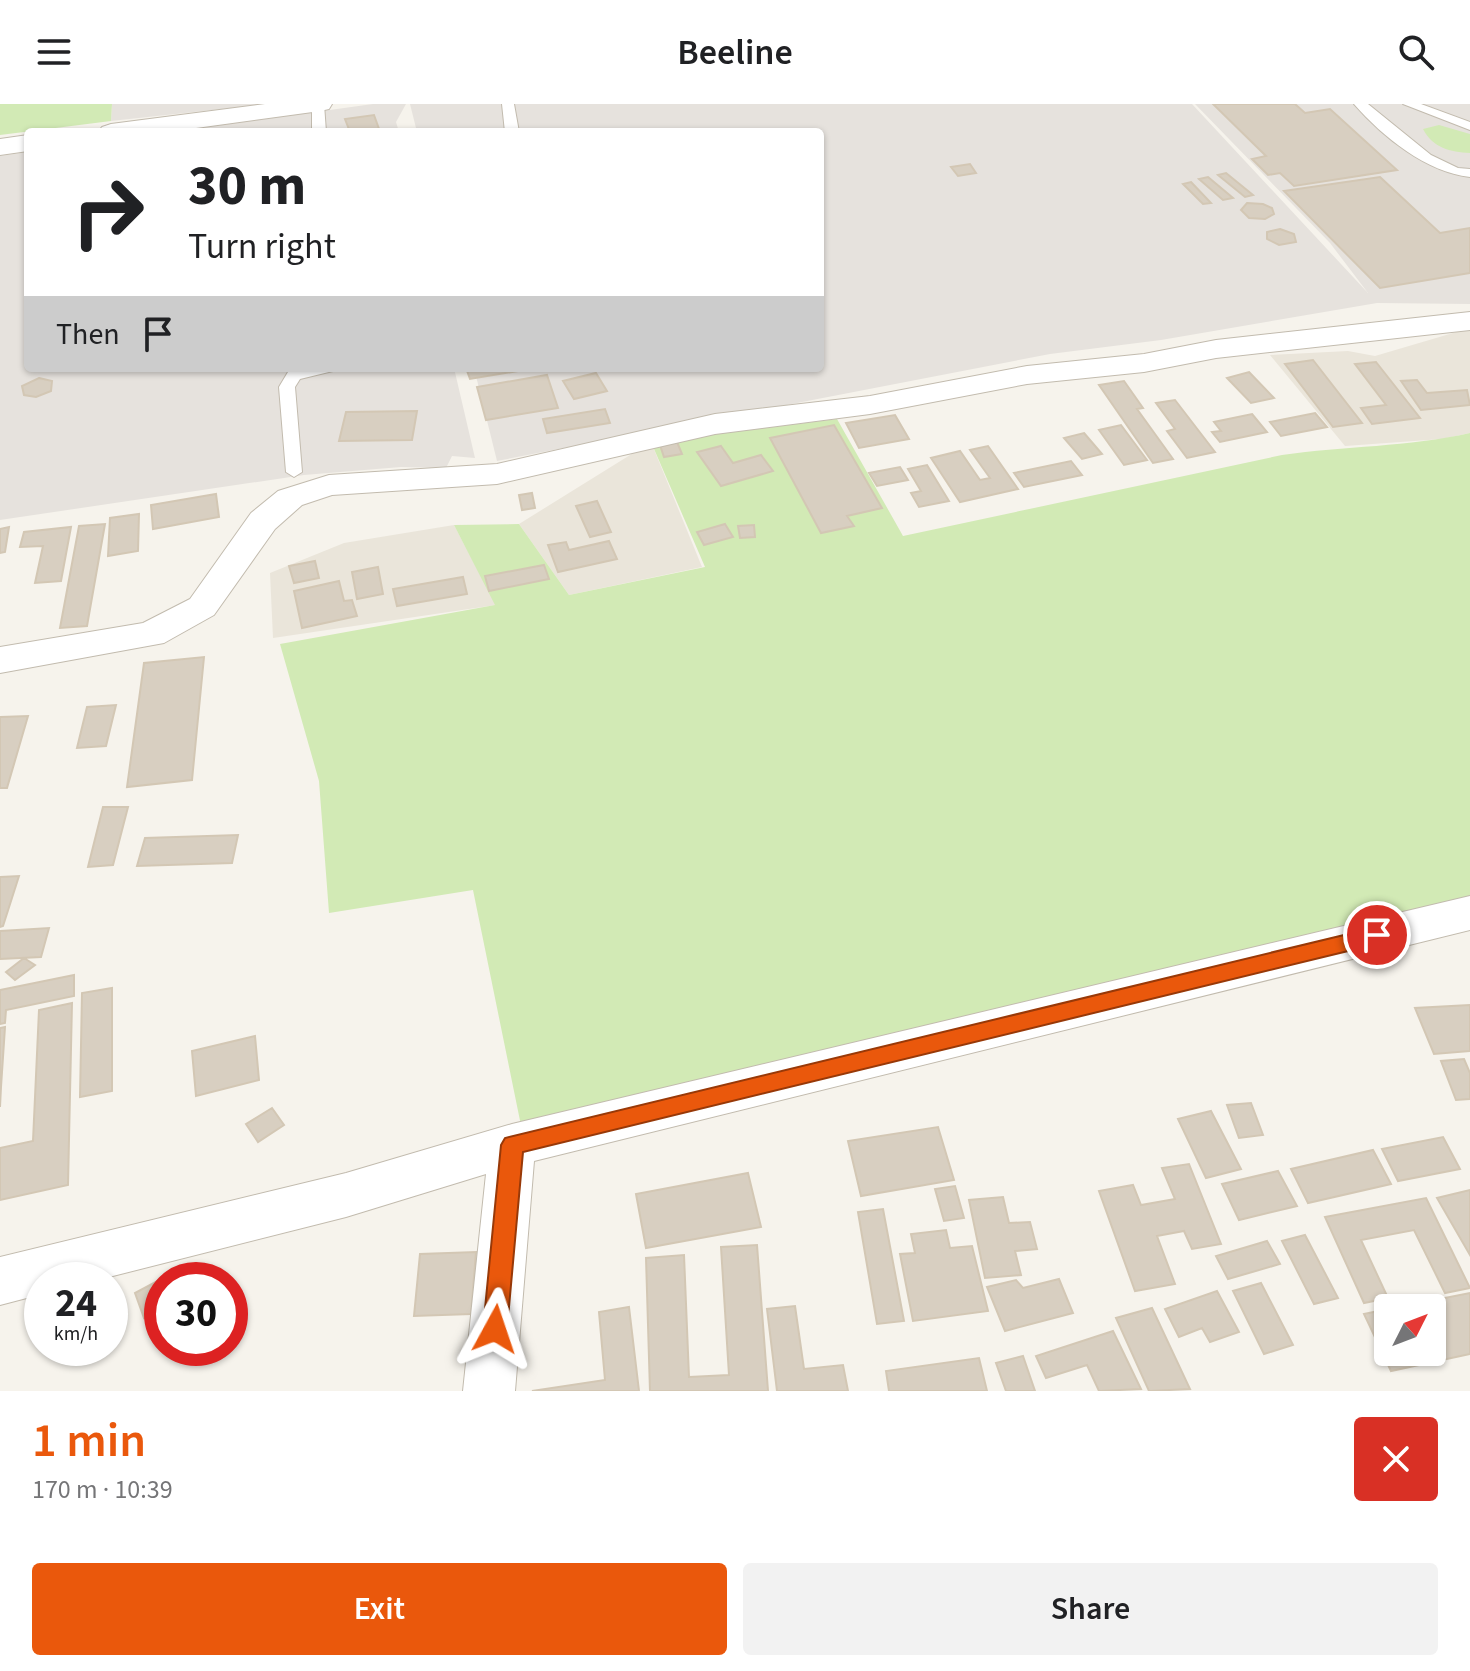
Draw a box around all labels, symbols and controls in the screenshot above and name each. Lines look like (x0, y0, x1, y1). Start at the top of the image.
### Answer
text: Beeline (677, 27, 793, 78)
icon: menu (32, 30, 76, 74)
icon: search (1394, 30, 1438, 74)
text: 30 m (188, 147, 306, 226)
icon: right (56, 160, 160, 264)
text: Turn right (188, 221, 336, 272)
icon: arrive (136, 312, 180, 356)
text: Then (56, 313, 120, 356)
pin (1343, 901, 1411, 969)
icon: arrive (1355, 913, 1399, 957)
speed limit sign: 30 (144, 1262, 248, 1366)
text: 24 (55, 1275, 97, 1332)
position arrow (453, 1287, 537, 1371)
north arrow (1374, 1294, 1446, 1366)
map controls (1374, 1294, 1446, 1366)
text: km/h (54, 1320, 98, 1348)
text: 1 min (32, 1407, 146, 1475)
button: close (1354, 1417, 1438, 1501)
text: 170 m · 10:39 (32, 1471, 173, 1508)
button: Exit (32, 1563, 727, 1655)
button: Share (743, 1563, 1438, 1655)

